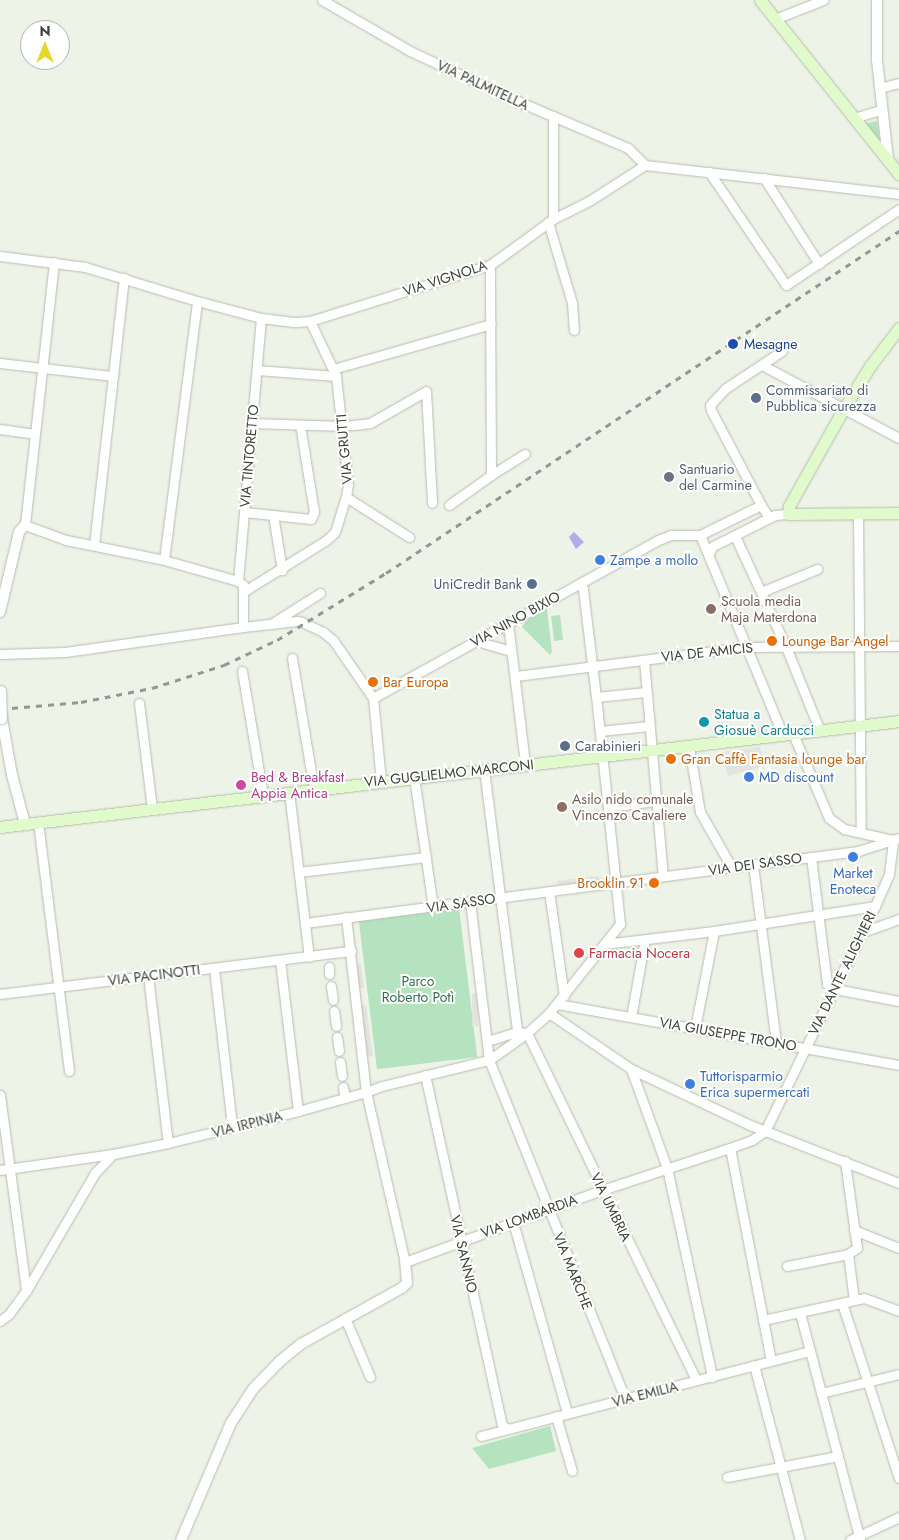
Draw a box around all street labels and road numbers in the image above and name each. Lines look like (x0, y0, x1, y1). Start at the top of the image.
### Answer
street label: VIA PALMITELLA (434, 56, 532, 114)
street label: VIA VIGNOLA (401, 256, 489, 300)
street label: VIA TINTORETTO (236, 404, 262, 508)
street label: VIA GRUTTI (333, 413, 355, 485)
street label: VIA NINO BIXIO (467, 587, 563, 651)
street label: VIA DE AMICIS (660, 639, 754, 665)
street label: VIA GUGLIELMO MARCONI (363, 756, 535, 790)
street label: VIA DEI SASSO (707, 849, 803, 879)
street label: VIA SASSO (425, 890, 497, 916)
street label: VIA DANTE ALIGHIERI (805, 908, 879, 1038)
street label: VIA PACINOTTI (107, 961, 201, 989)
street label: VIA GIUSEPPE TRONO (658, 1014, 798, 1054)
street label: VIA IRPINIA (210, 1107, 284, 1141)
street label: VIA UMBRIA (587, 1170, 635, 1244)
street label: VIA LOMBARDIA (479, 1191, 579, 1241)
street label: VIA SANNIO (447, 1214, 481, 1294)
street label: VIA MARCHE (550, 1230, 596, 1312)
street label: VIA EMILIA (610, 1378, 680, 1410)

